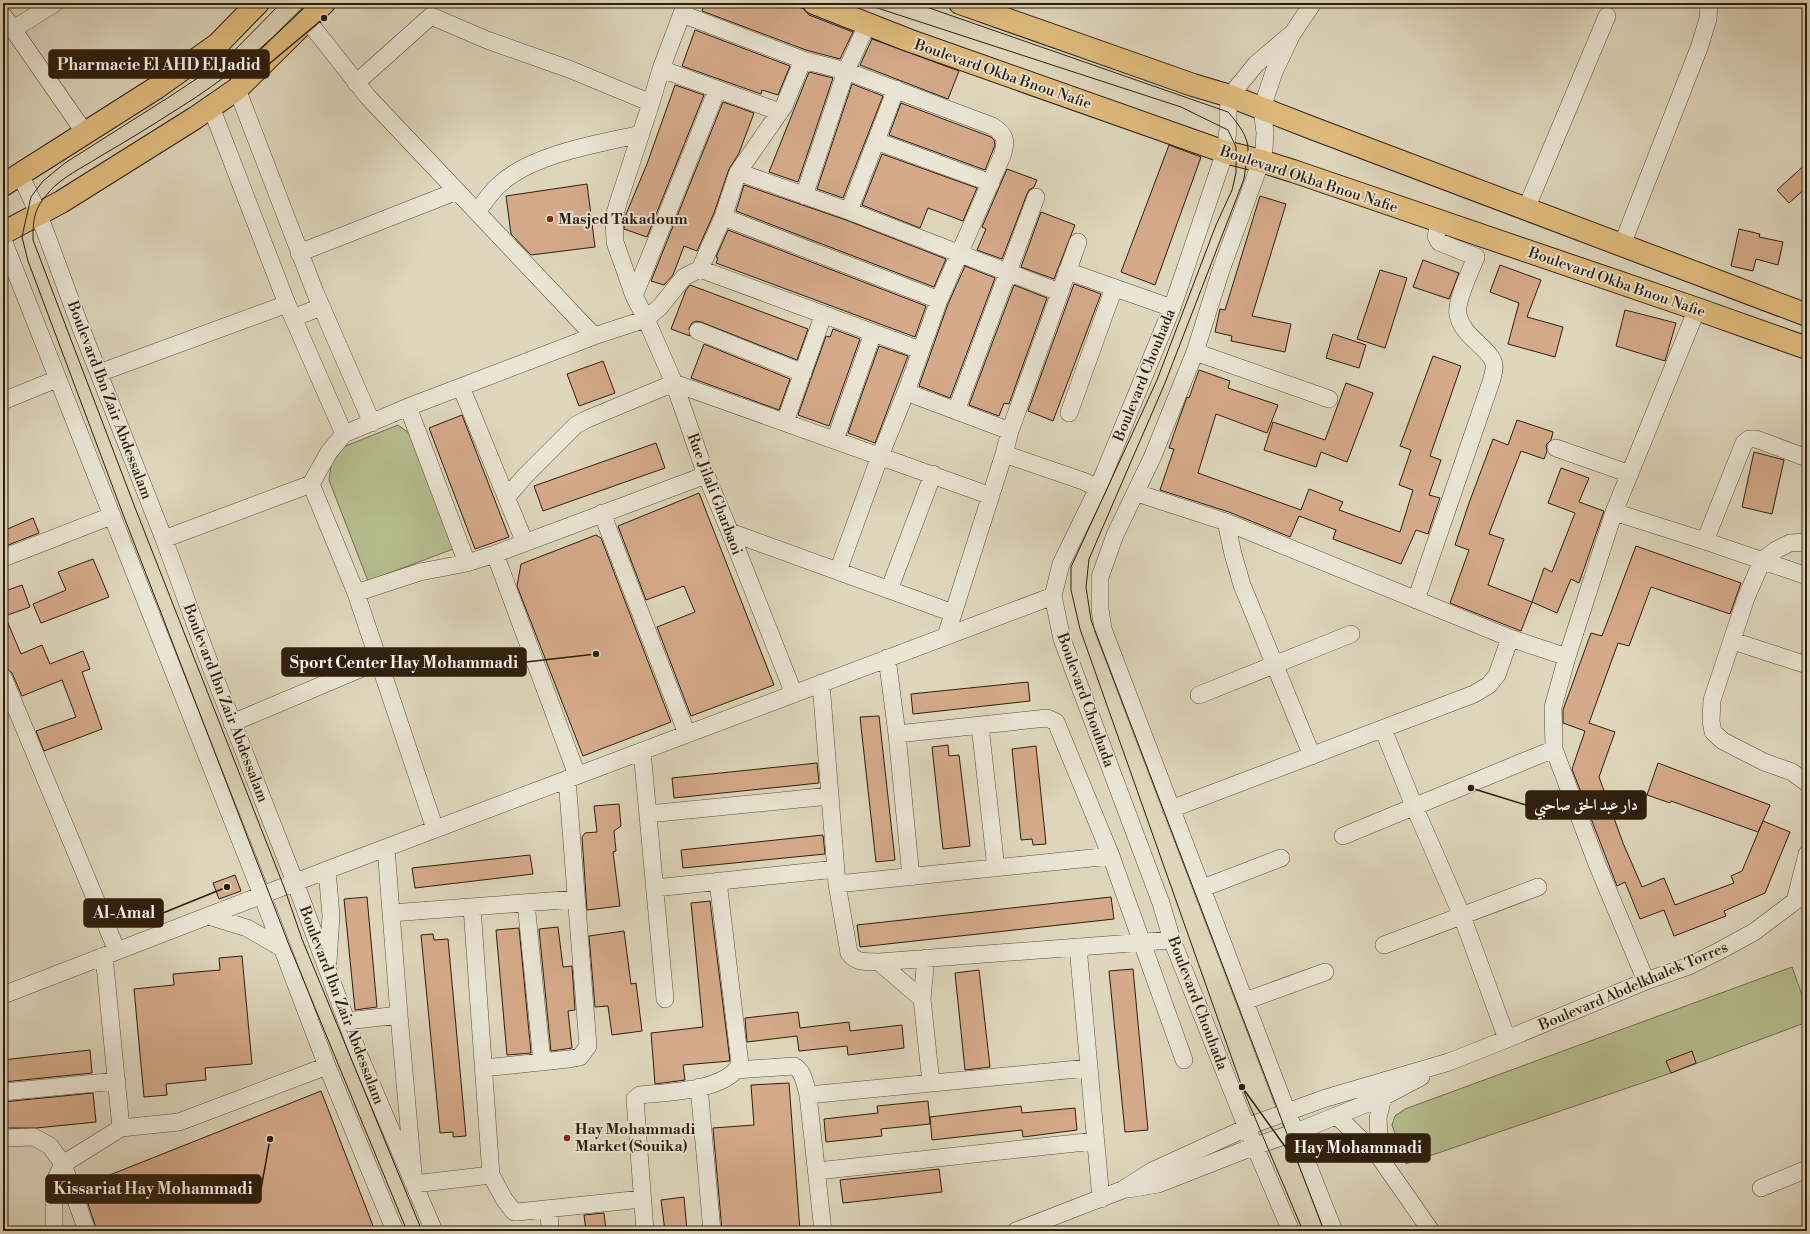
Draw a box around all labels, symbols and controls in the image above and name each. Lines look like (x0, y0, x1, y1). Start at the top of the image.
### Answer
street label: Boulevard Okba Bnou Nafie (911, 35, 1094, 114)
callout: Pharmacie El AHD El Jadid (49, 50, 269, 78)
text: Pharmacie El AHD El Jadid (57, 55, 261, 75)
street label: Boulevard Okba Bnou Nafie (1216, 141, 1400, 217)
place label: Masjed Takadoum (558, 210, 688, 229)
marker: Masjed Takadoum (545, 214, 555, 224)
street label: Boulevard Okba Bnou Nafie (1525, 243, 1708, 322)
street label: Boulevard Ibn Zair Abdessalam (62, 297, 156, 502)
street label: Boulevard Chouhada (1109, 306, 1180, 445)
street label: Rue Jilali Gharbaoi (682, 430, 747, 558)
street label: Boulevard Ibn Zair Abdessalam (178, 600, 272, 805)
street label: Boulevard Chouhada (1052, 630, 1119, 770)
callout: Sport Center Hay Mohammadi (282, 648, 526, 676)
text: Sport Center Hay Mohammadi (290, 653, 518, 673)
callout: دار عبد الحق صاحبي (1526, 791, 1646, 819)
text: دار عبد الحق صاحبي (1534, 795, 1638, 820)
callout: Al-Amal (84, 899, 163, 927)
street label: Boulevard Ibn Zair Abdessalam (294, 902, 388, 1107)
text: Al-Amal (92, 903, 156, 923)
street label: Boulevard Chouhada (1163, 933, 1232, 1073)
street label: Boulevard Abdelkhalek Torres (1535, 938, 1731, 1035)
place label: Hay Mohammadi Market (Souika) (575, 1120, 695, 1156)
marker: Hay Mohammadi Market (Souika) (562, 1133, 572, 1143)
callout: Hay Mohammadi (1286, 1134, 1430, 1162)
text: Hay Mohammadi (1294, 1138, 1422, 1158)
callout: Kissariat Hay Mohammadi (46, 1175, 261, 1203)
text: Kissariat Hay Mohammadi (53, 1179, 253, 1199)

